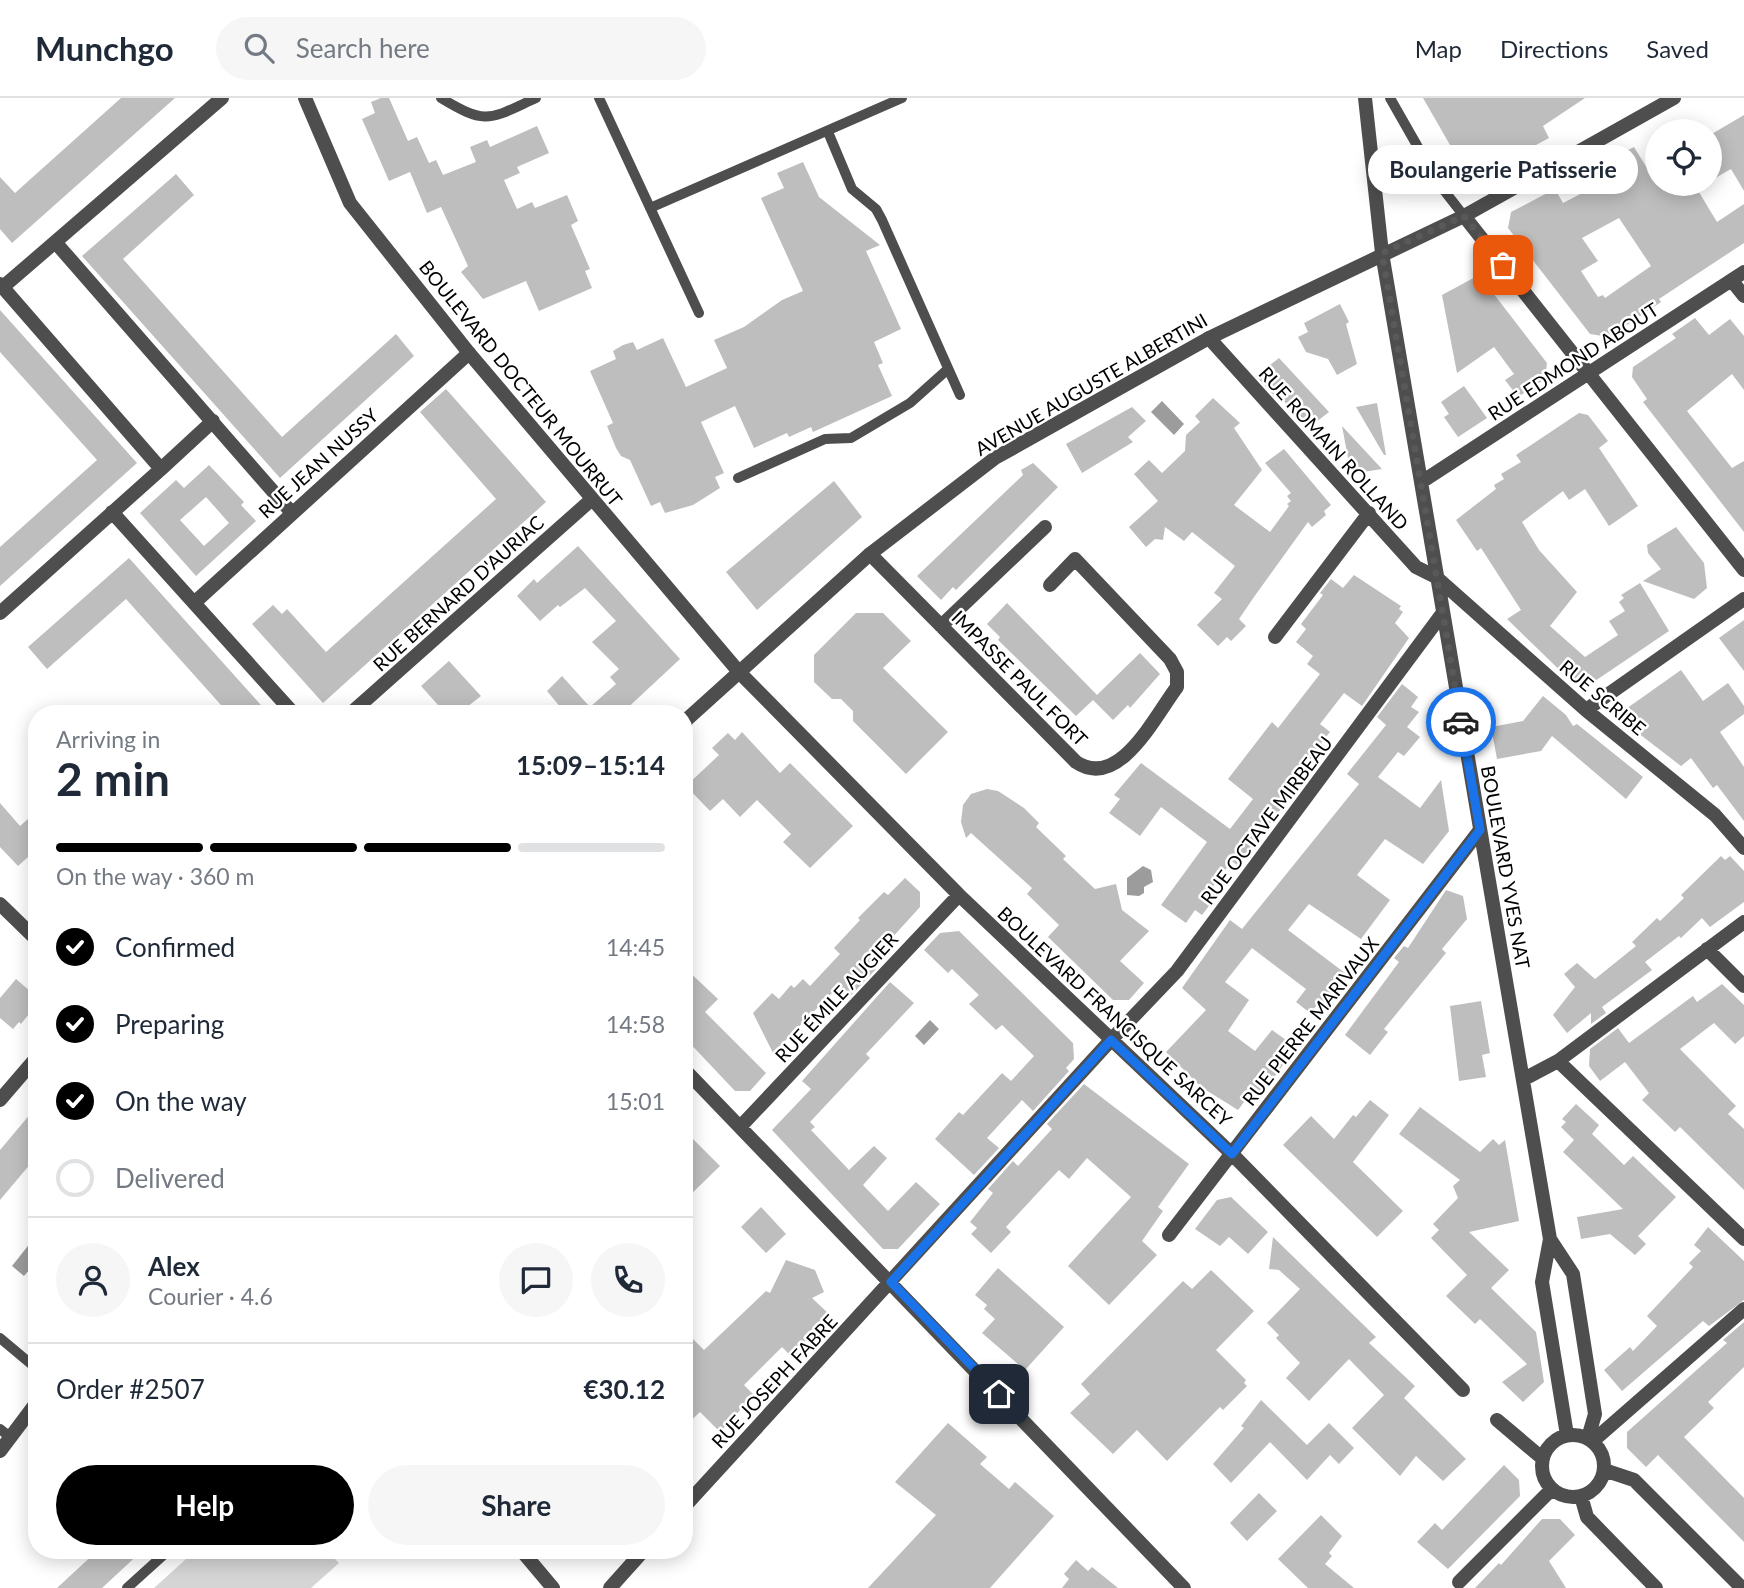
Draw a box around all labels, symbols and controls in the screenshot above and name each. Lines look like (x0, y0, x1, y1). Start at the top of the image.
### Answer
search box (216, 17, 706, 80)
text: Munchgo (35, 28, 174, 68)
icon: search (240, 29, 278, 67)
text: Search here (296, 32, 430, 64)
text: Map (1415, 34, 1462, 63)
text: Directions (1500, 34, 1608, 63)
text: Saved (1646, 34, 1709, 63)
map controls (1645, 119, 1722, 196)
button: locate (1645, 119, 1722, 196)
callout: Boulangerie Patisserie (1368, 146, 1638, 195)
text: Boulangerie Patisserie (1389, 155, 1617, 183)
pin (1473, 235, 1533, 295)
icon: bag (1484, 246, 1522, 284)
street label: BOULEVARD DOCTEUR MOURRUT (415, 256, 627, 510)
street label: RUE EDMOND ABOUT (1483, 297, 1663, 425)
street label: AVENUE AUGUSTE ALBERTINI (971, 308, 1211, 460)
street label: RUE ROMAIN ROLLAND (1254, 361, 1414, 535)
street label: RUE JEAN NUSSY (253, 403, 383, 523)
street label: RUE BERNARD D'AURIAC (368, 510, 548, 676)
street label: IMPASSE PAUL FORT (947, 605, 1093, 751)
street label: RUE SCRIBE (1555, 654, 1651, 740)
courier (1426, 687, 1496, 757)
icon: car (1442, 703, 1480, 741)
text: Arriving in (56, 725, 160, 753)
street label: RUE OCTAVE MIRBEAU (1195, 731, 1337, 909)
text: 15:09–15:14 (516, 749, 665, 781)
text: 2 min (56, 751, 170, 806)
street label: BOULEVARD YVES NAT (1477, 764, 1535, 970)
text: On the way · 360 m (56, 862, 255, 890)
street label: BOULEVARD FRANCISQUE SARCEY (993, 901, 1237, 1131)
street label: RUE ÉMILE AUGIER (770, 927, 902, 1067)
icon: check (56, 928, 94, 966)
text: Confirmed (115, 931, 235, 963)
street label: RUE PIERRE MARIVAUX (1237, 932, 1383, 1110)
text: 14:45 (606, 933, 665, 961)
icon: check (56, 1005, 94, 1043)
text: Preparing (115, 1008, 224, 1040)
text: 14:58 (606, 1010, 665, 1038)
icon: check (56, 1082, 94, 1120)
text: On the way (115, 1085, 247, 1117)
text: 15:01 (606, 1087, 665, 1115)
text: Delivered (115, 1162, 225, 1194)
button: person (56, 1243, 130, 1317)
button: chat (499, 1243, 573, 1317)
button: phone (591, 1243, 665, 1317)
text: Alex (148, 1250, 200, 1282)
text: Courier · 4.6 (148, 1282, 273, 1310)
street label: RUE JOSEPH FABRE (706, 1309, 842, 1452)
pin (969, 1364, 1029, 1424)
text: Order #2507 (56, 1373, 205, 1405)
text: €30.12 (583, 1373, 665, 1405)
icon: home (980, 1375, 1018, 1413)
button: Help (56, 1465, 354, 1545)
button: Share (368, 1465, 665, 1545)

